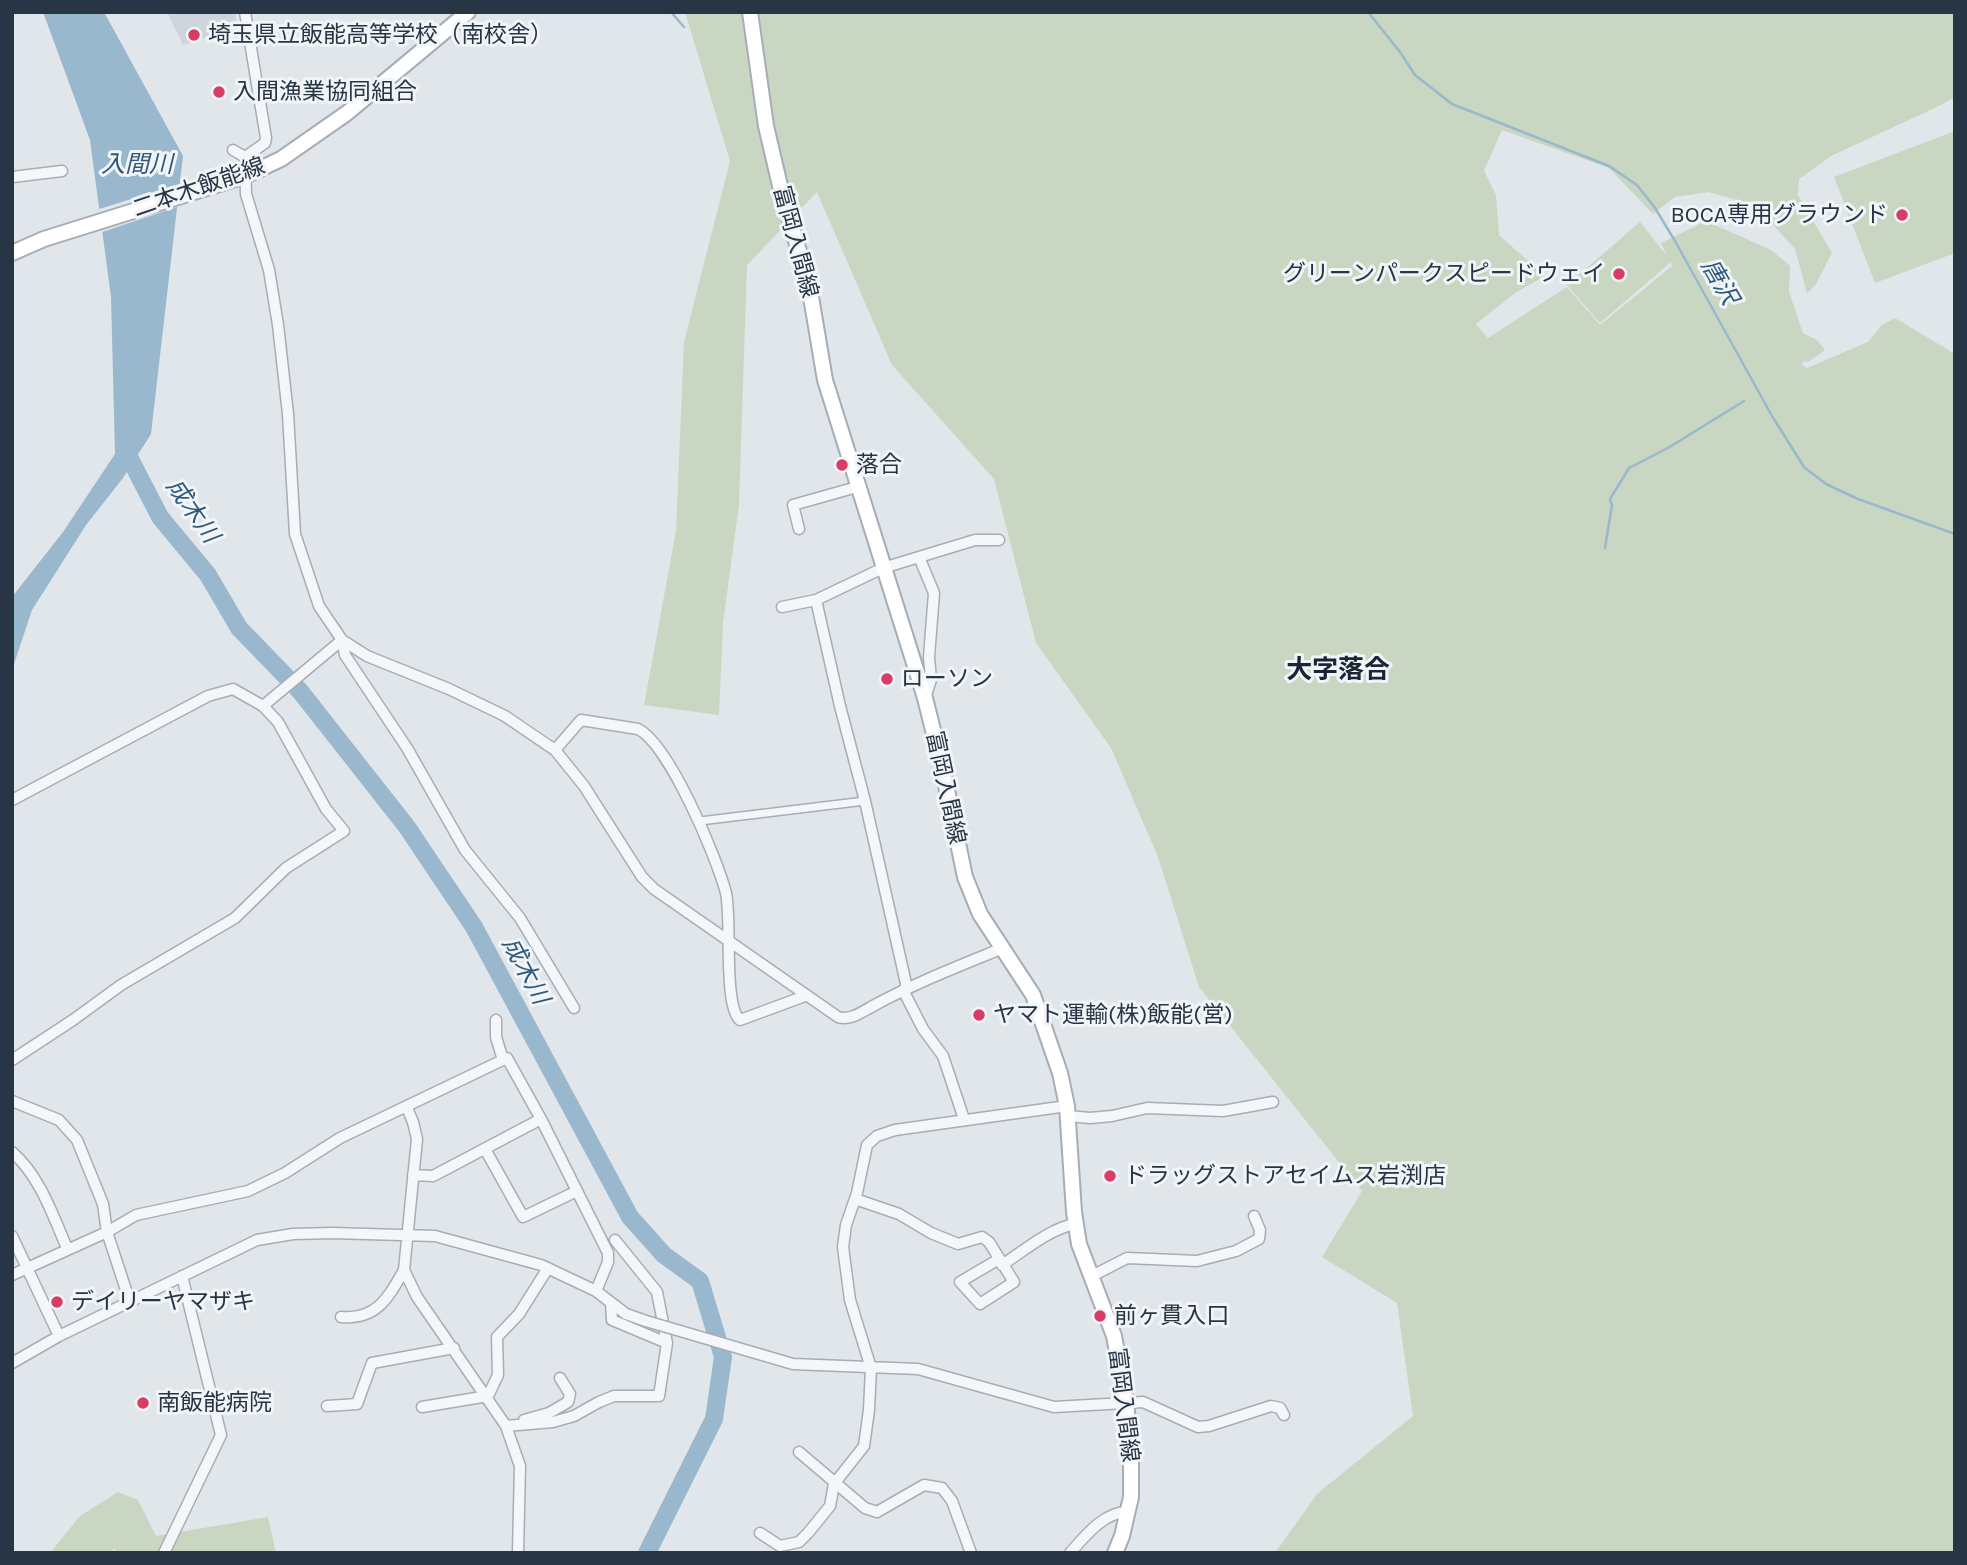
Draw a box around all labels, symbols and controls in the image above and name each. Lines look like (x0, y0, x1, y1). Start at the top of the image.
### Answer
place label: 埼玉県立飯能高等学校（南校舎） (208, 21, 553, 49)
marker: 埼玉県立飯能高等学校（南校舎） (186, 27, 202, 43)
place label: 入間漁業協同組合 (233, 78, 417, 106)
marker: 入間漁業協同組合 (211, 84, 227, 100)
water label: 入間川 (101, 151, 173, 179)
street label: 二本木飯能線 (129, 152, 269, 224)
street label: 富岡入間線 (767, 183, 823, 301)
place label: BOCA専用グラウンド (1671, 201, 1888, 229)
marker: BOCA専用グラウンド (1894, 207, 1910, 223)
water label: 唐沢 (1695, 254, 1743, 310)
place label: グリーンパークスピードウェイ (1283, 260, 1605, 288)
marker: グリーンパークスピードウェイ (1611, 266, 1627, 282)
place label: 落合 (856, 451, 902, 479)
marker: 落合 (834, 457, 850, 473)
water label: 成木川 (160, 473, 224, 549)
district label: 大字落合 (1286, 655, 1390, 687)
place label: ローソン (901, 665, 993, 693)
marker: ローソン (879, 671, 895, 687)
street label: 富岡入間線 (920, 729, 970, 847)
water label: 成木川 (495, 932, 555, 1010)
place label: ヤマト運輸(株)飯能(営) (993, 1001, 1233, 1029)
marker: ヤマト運輸(株)飯能(営) (971, 1007, 987, 1023)
place label: ドラッグストアセイムス岩渕店 (1124, 1162, 1446, 1190)
marker: ドラッグストアセイムス岩渕店 (1102, 1168, 1118, 1184)
place label: デイリーヤマザキ (71, 1288, 255, 1316)
marker: デイリーヤマザキ (49, 1294, 65, 1310)
place label: 前ヶ貫入口 (1114, 1302, 1229, 1330)
marker: 前ヶ貫入口 (1092, 1308, 1108, 1324)
street label: 富岡入間線 (1102, 1346, 1144, 1464)
place label: 南飯能病院 (157, 1389, 272, 1417)
marker: 南飯能病院 (135, 1395, 151, 1411)

